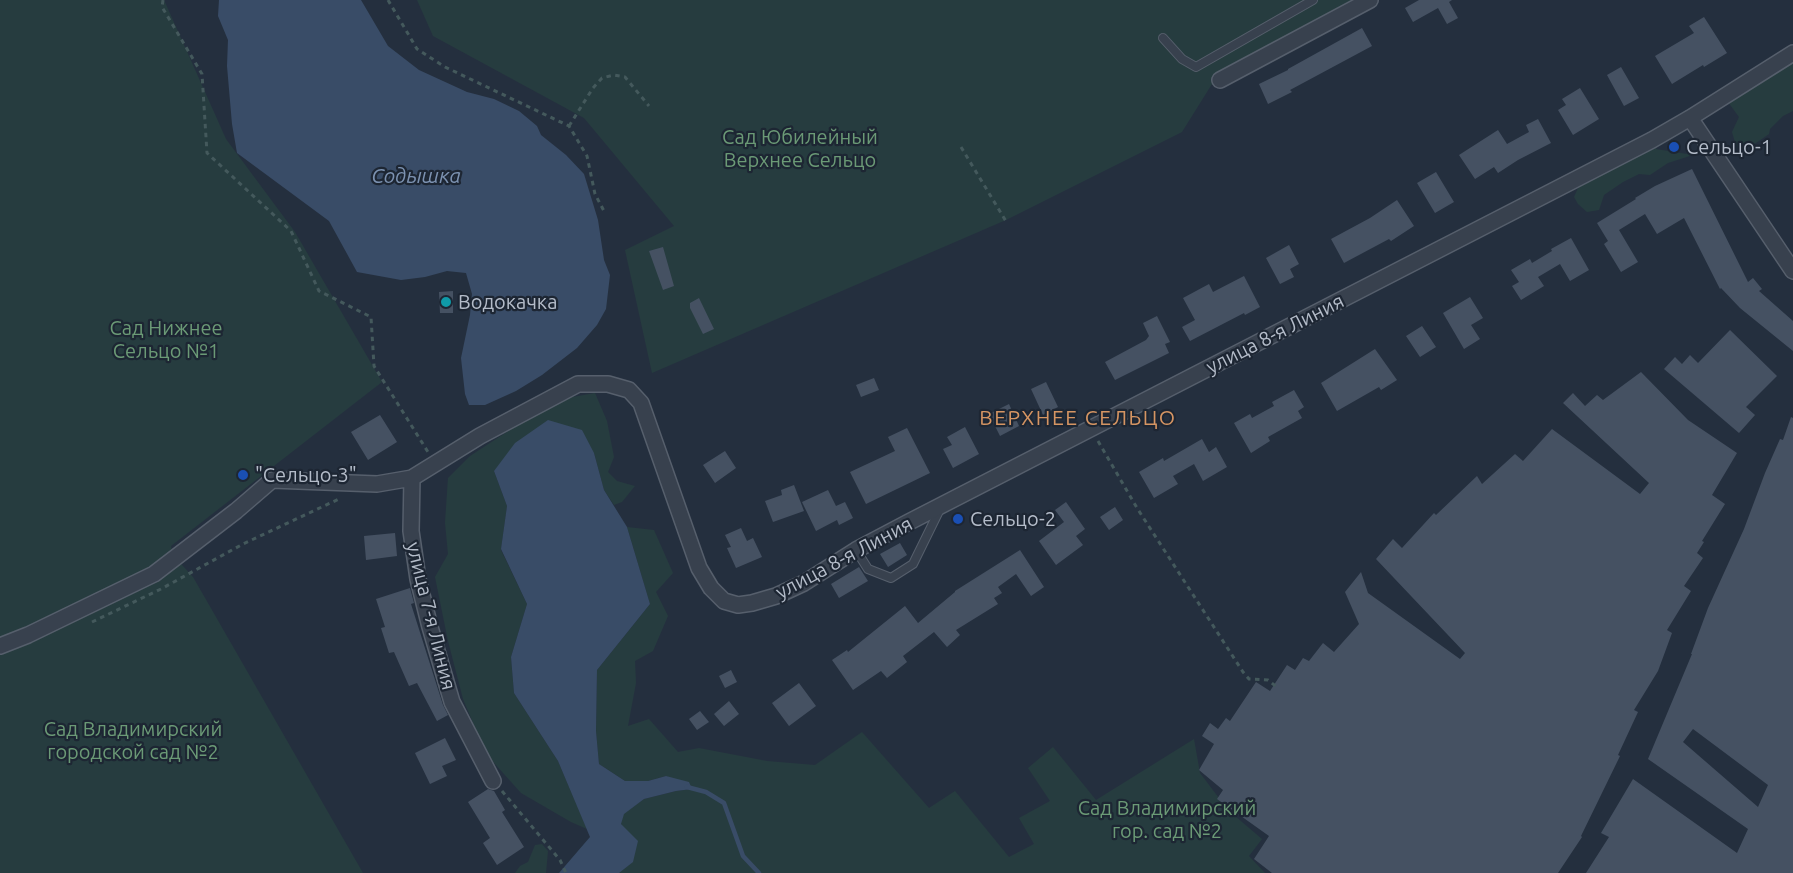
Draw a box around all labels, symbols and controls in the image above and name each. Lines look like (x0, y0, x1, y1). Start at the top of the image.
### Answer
park label: Сад Юбилейный Верхнее Сельцо (722, 125, 878, 172)
place label: Сельцо-1 (1686, 135, 1772, 159)
marker: Сельцо-1 (1667, 140, 1681, 154)
water label: Содышка (371, 163, 461, 189)
street label: улица 8-я Линия (1202, 289, 1348, 379)
place label: Водокачка (458, 290, 557, 314)
marker: Водокачка (439, 295, 453, 309)
park label: Сад Нижнее Сельцо №1 (109, 316, 223, 363)
district label: ВЕРХНЕЕ СЕЛЬЦО (979, 405, 1177, 431)
place label: "Сельцо-3" (255, 463, 357, 487)
marker: "Сельцо-3" (236, 468, 250, 482)
place label: Сельцо-2 (970, 507, 1056, 531)
street label: улица 8-я Линия (771, 512, 917, 604)
marker: Сельцо-2 (951, 512, 965, 526)
street label: улица 7-я Линия (401, 540, 461, 692)
park label: Сад Владимирский городской сад №2 (44, 717, 222, 764)
park label: Сад Владимирский гор. сад №2 (1078, 796, 1256, 843)

